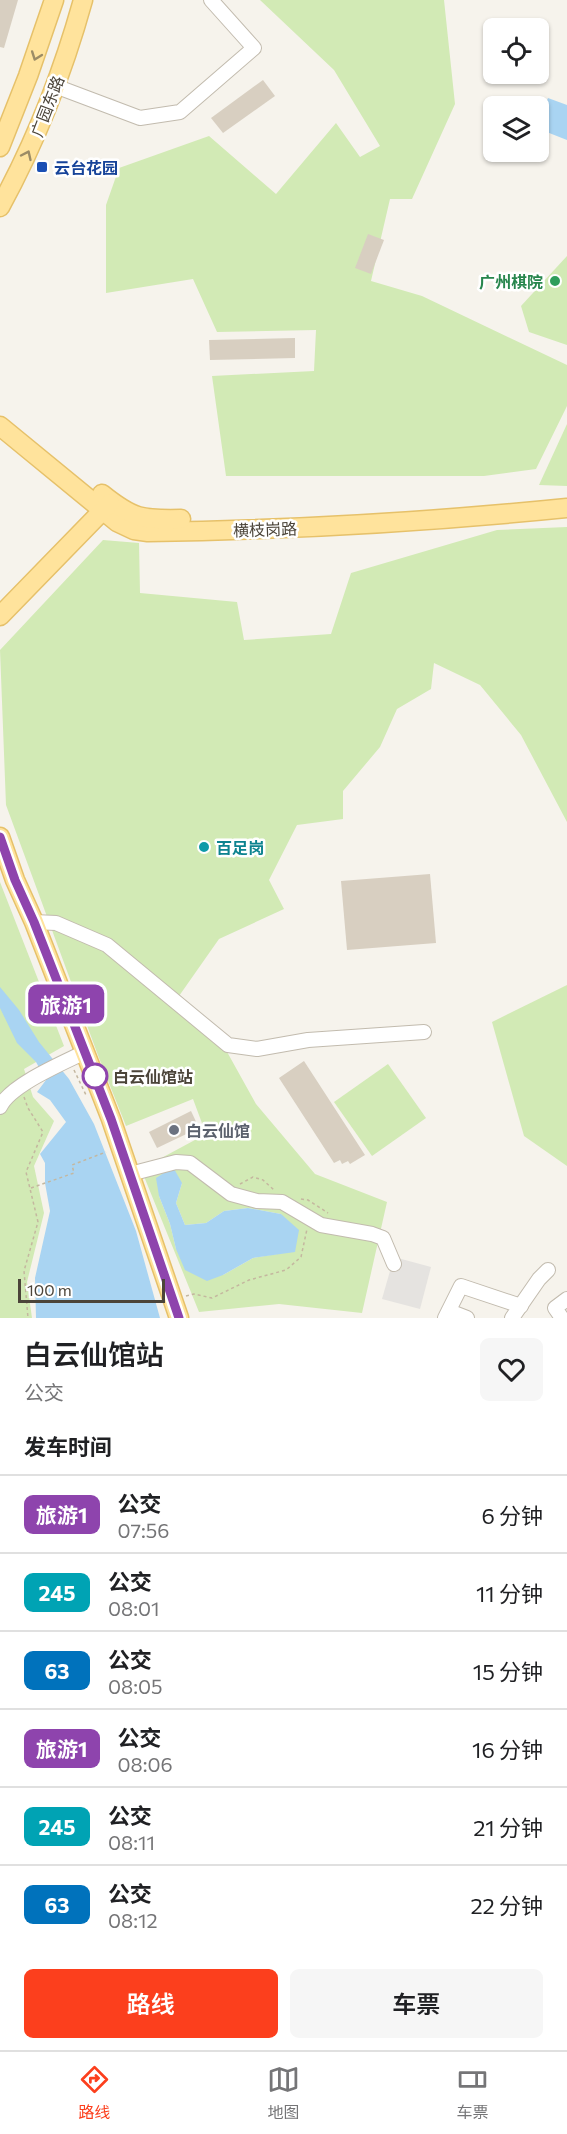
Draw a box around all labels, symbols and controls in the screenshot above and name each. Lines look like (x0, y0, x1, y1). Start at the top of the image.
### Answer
map controls (483, 18, 549, 162)
button: locate (483, 18, 549, 84)
one-way arrow (30, 50, 43, 60)
street label: 广园东路 (27, 73, 67, 139)
button: layers (483, 96, 549, 162)
one-way arrow (19, 151, 31, 162)
place label: 云台花园 (54, 158, 118, 177)
marker: 云台花园 (35, 160, 49, 174)
place label: 广州棋院 (479, 272, 543, 291)
marker: 广州棋院 (548, 274, 562, 288)
street label: 横枝岗路 (233, 518, 297, 540)
place label: 百足岗 (216, 838, 264, 857)
marker: 百足岗 (197, 840, 211, 854)
line badge: 旅游1 (32, 984, 100, 1024)
text: 旅游1 (40, 992, 92, 1017)
marker: 白云仙馆站 (82, 1063, 108, 1089)
place label: 白云仙馆站 (113, 1067, 193, 1086)
place label: 白云仙馆 (186, 1121, 250, 1140)
marker: 白云仙馆 (167, 1123, 181, 1137)
scale bar (18, 1276, 165, 1304)
text: 100 m (27, 1280, 72, 1299)
text: 白云仙馆站 (24, 1337, 164, 1371)
button: heart (480, 1338, 543, 1401)
text: 公交 (24, 1380, 64, 1404)
text: 发车时间 (24, 1433, 112, 1460)
text: 公交 (118, 1490, 162, 1517)
text: 旅游1 (36, 1502, 88, 1527)
text: 6 分钟 (481, 1502, 543, 1529)
text: 07:56 (118, 1518, 169, 1542)
text: 公交 (108, 1568, 152, 1595)
text: 245 (39, 1580, 75, 1605)
text: 11 分钟 (476, 1580, 543, 1607)
text: 08:01 (108, 1596, 160, 1620)
text: 公交 (108, 1646, 152, 1673)
text: 63 (44, 1658, 70, 1683)
text: 15 分钟 (473, 1658, 543, 1685)
text: 08:05 (108, 1674, 162, 1698)
text: 公交 (118, 1724, 162, 1751)
text: 旅游1 (36, 1736, 88, 1761)
text: 16 分钟 (472, 1736, 543, 1763)
text: 08:06 (118, 1752, 173, 1776)
text: 公交 (108, 1802, 152, 1829)
text: 245 (39, 1814, 75, 1839)
text: 21 分钟 (473, 1814, 543, 1841)
text: 08:11 (108, 1830, 155, 1854)
text: 公交 (108, 1880, 152, 1907)
text: 63 (44, 1892, 70, 1917)
text: 22 分钟 (470, 1892, 543, 1919)
text: 08:12 (108, 1908, 158, 1932)
button: 路线 (24, 1969, 278, 2038)
button: 车票 (290, 1969, 543, 2038)
tab: 路线 (78, 2063, 111, 2123)
tab: 地图 (267, 2063, 300, 2123)
tab: 车票 (456, 2063, 489, 2123)

